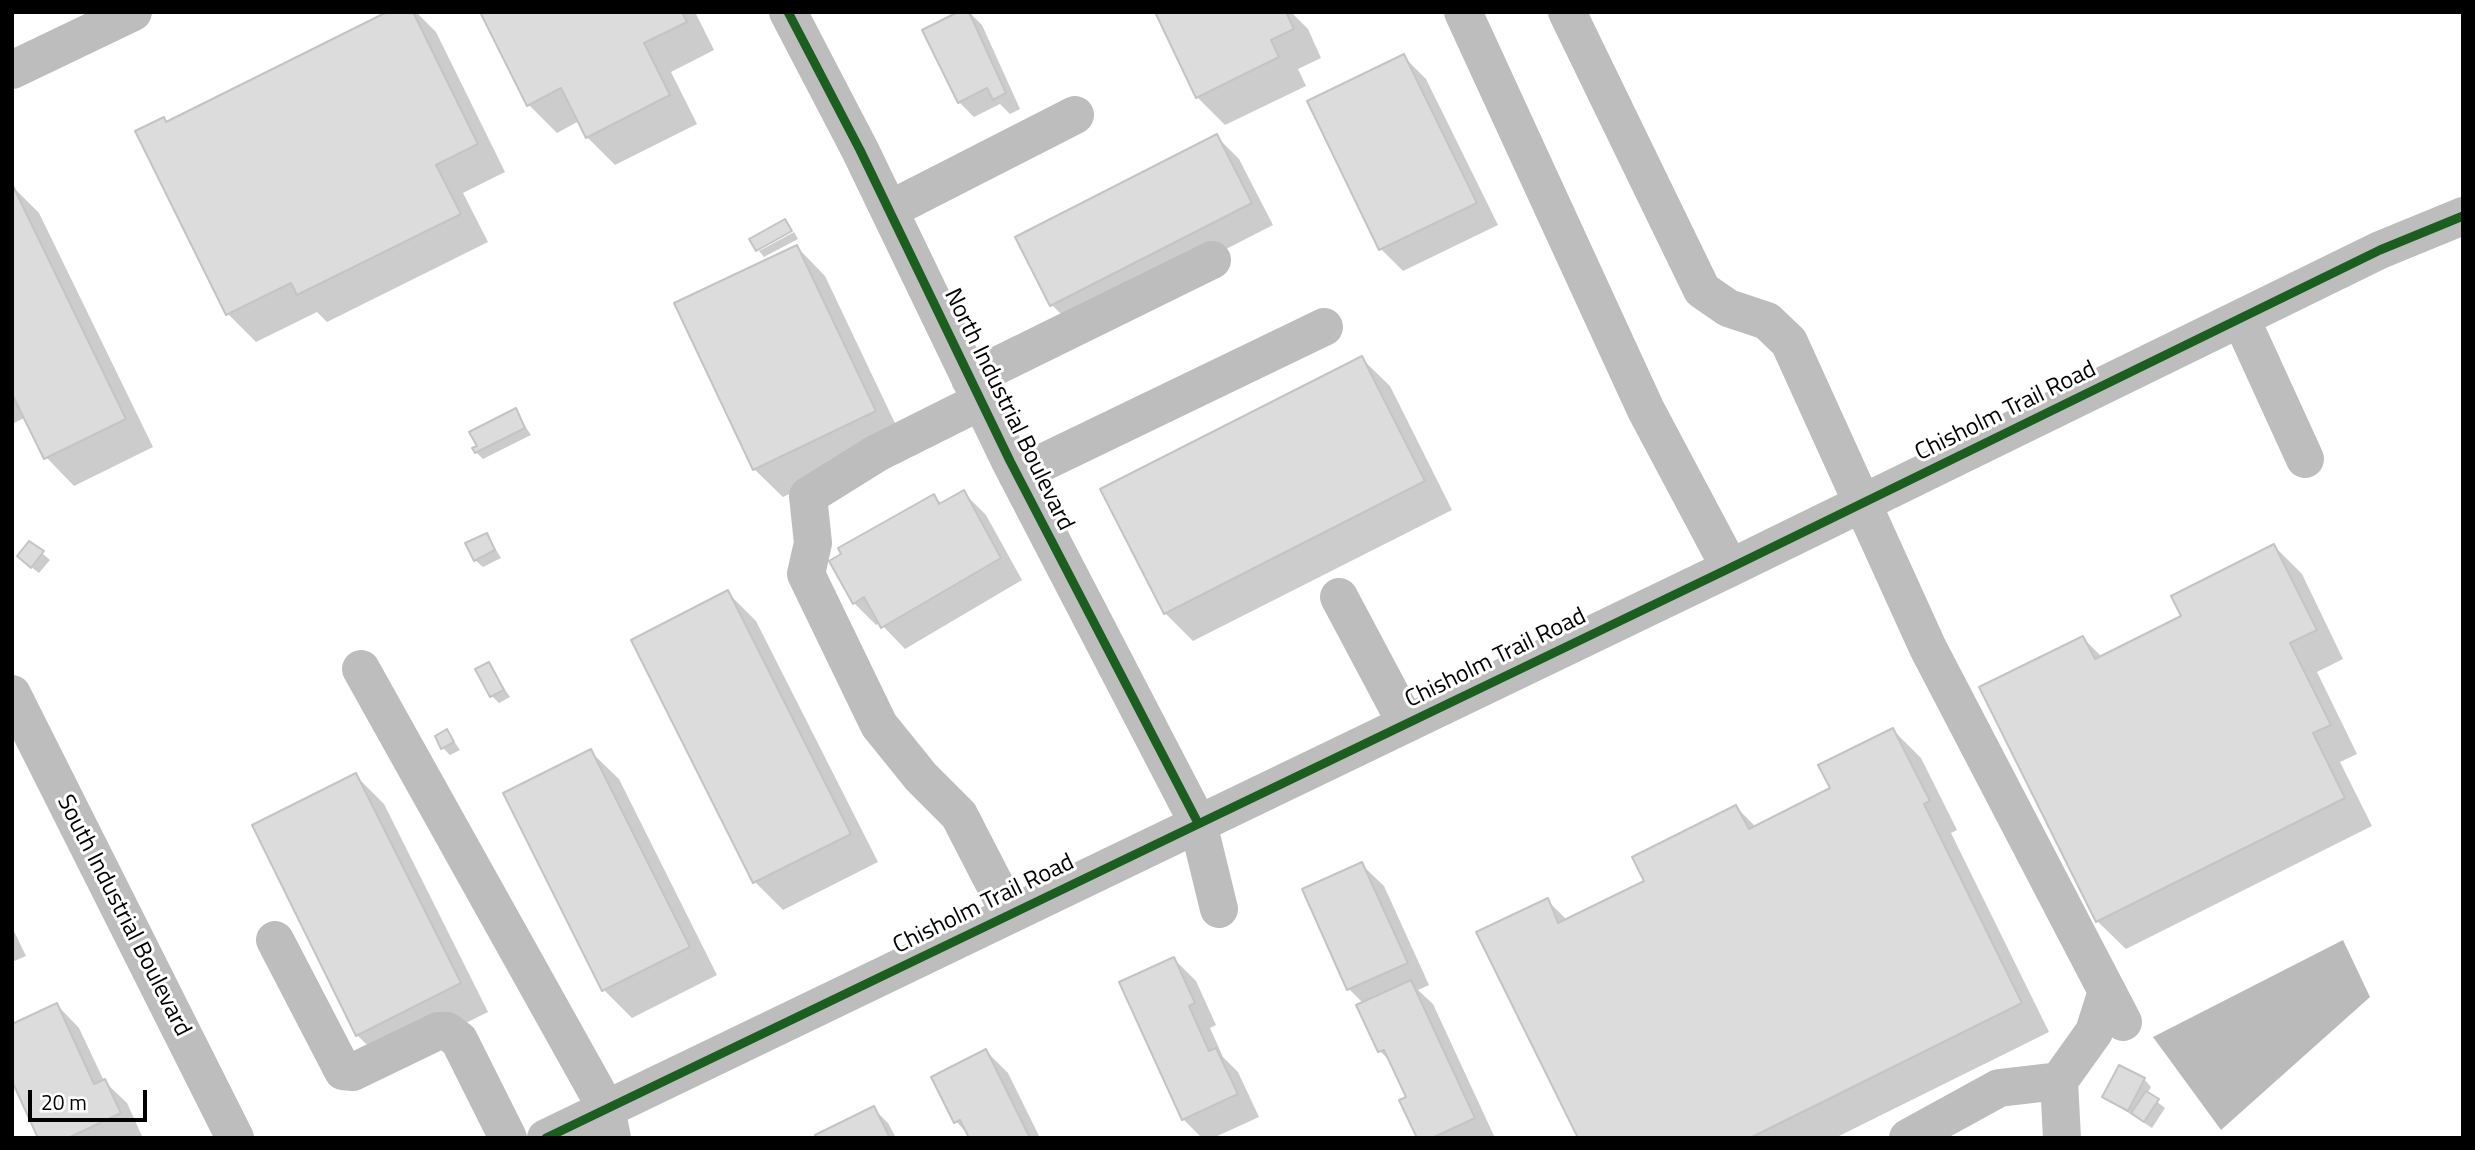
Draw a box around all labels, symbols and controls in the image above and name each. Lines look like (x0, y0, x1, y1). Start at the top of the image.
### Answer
street label: North Industrial Boulevard (937, 284, 1079, 536)
street label: Chisholm Trail Road (1911, 356, 2101, 468)
street label: Chisholm Trail Road (1401, 603, 1591, 715)
street label: South Industrial Boulevard (50, 791, 196, 1041)
street label: Chisholm Trail Road (889, 849, 1079, 961)
scale bar (32, 1076, 150, 1120)
text: 20 m (41, 1086, 87, 1118)

